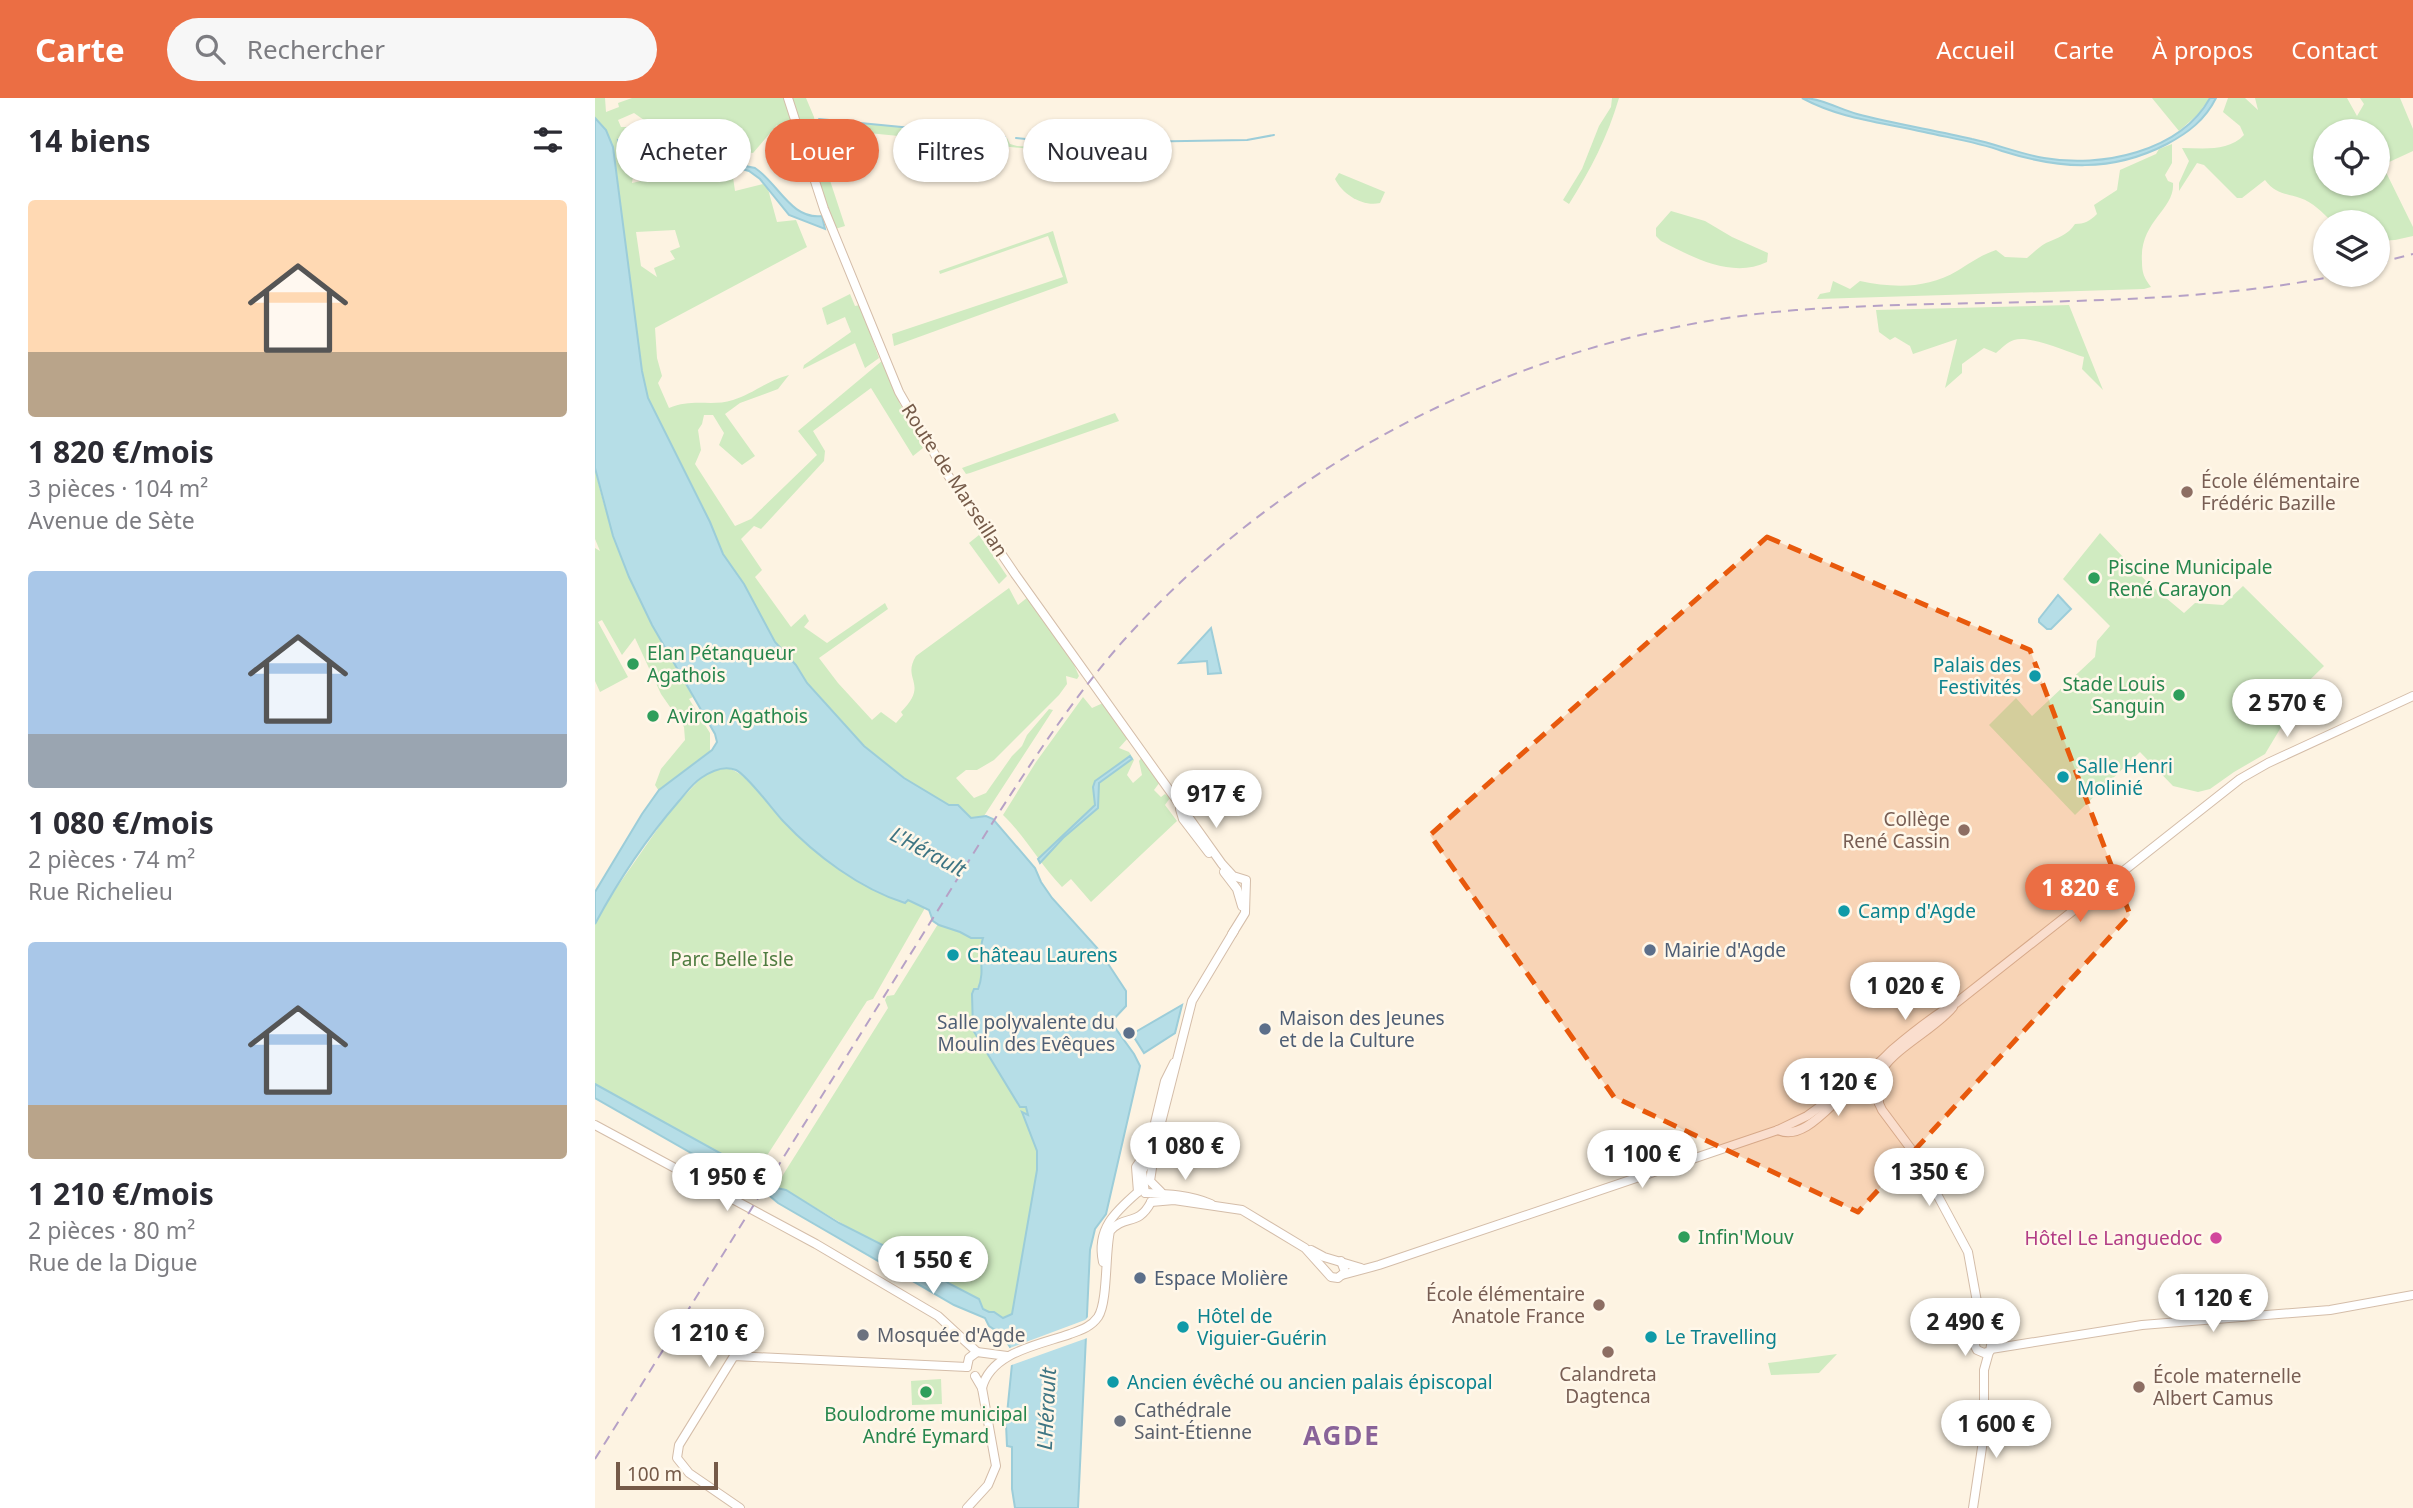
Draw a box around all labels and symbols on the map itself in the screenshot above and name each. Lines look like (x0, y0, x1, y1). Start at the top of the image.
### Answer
street label: Route de Marseillan (896, 398, 1014, 562)
place label: École élémentaire Frédéric Bazille (2201, 468, 2360, 516)
marker: École élémentaire Frédéric Bazille (2179, 484, 2195, 500)
place label: Piscine Municipale René Carayon (2108, 554, 2273, 602)
marker: Piscine Municipale René Carayon (2086, 570, 2102, 586)
place label: Elan Pétanqueur Agathois (647, 640, 795, 688)
place label: Palais des Festivités (1933, 652, 2021, 700)
marker: Elan Pétanqueur Agathois (625, 656, 641, 672)
marker: Palais des Festivités (2027, 668, 2043, 684)
place label: Stade Louis Sanguin (2063, 671, 2165, 719)
pin: 2 570 € (2222, 680, 2352, 739)
marker: Stade Louis Sanguin (2171, 687, 2187, 703)
place label: Aviron Agathois (667, 703, 808, 729)
marker: Aviron Agathois (645, 708, 661, 724)
place label: Salle Henri Molinié (2077, 753, 2173, 801)
marker: Salle Henri Molinié (2055, 769, 2071, 785)
pin: 917 € (1167, 770, 1265, 830)
place label: Collège René Cassin (1843, 806, 1950, 854)
water label: L'Hérault (886, 819, 972, 883)
marker: Collège René Cassin (1956, 822, 1972, 838)
pin: 1 820 € (2015, 864, 2145, 924)
place label: Camp d'Agde (1858, 898, 1976, 924)
marker: Camp d'Agde (1836, 903, 1852, 919)
place label: Mairie d'Agde (1664, 937, 1786, 963)
place label: Château Laurens (967, 942, 1118, 968)
marker: Mairie d'Agde (1642, 942, 1658, 958)
park label: Parc Belle Isle (670, 946, 794, 972)
marker: Château Laurens (945, 947, 961, 963)
pin: 1 020 € (1840, 962, 1970, 1022)
place label: Maison des Jeunes et de la Culture (1279, 1005, 1445, 1053)
place label: Salle polyvalente du Moulin des Evêques (937, 1009, 1115, 1057)
marker: Maison des Jeunes et de la Culture (1257, 1021, 1273, 1037)
marker: Salle polyvalente du Moulin des Evêques (1121, 1025, 1137, 1041)
pin: 1 120 € (1773, 1058, 1903, 1118)
pin: 1 080 € (1120, 1122, 1250, 1182)
pin: 1 100 € (1577, 1130, 1707, 1190)
pin: 1 350 € (1864, 1148, 1994, 1208)
pin: 1 950 € (662, 1154, 792, 1213)
place label: Infin'Mouv (1698, 1224, 1794, 1250)
place label: Hôtel Le Languedoc (2025, 1225, 2202, 1251)
marker: Infin'Mouv (1676, 1229, 1692, 1245)
marker: Hôtel Le Languedoc (2208, 1230, 2224, 1246)
pin: 1 550 € (868, 1236, 998, 1296)
place label: Espace Molière (1154, 1265, 1288, 1291)
marker: Espace Molière (1132, 1270, 1148, 1286)
pin: 1 120 € (2148, 1274, 2278, 1334)
place label: École élémentaire Anatole France (1426, 1281, 1585, 1329)
marker: École élémentaire Anatole France (1591, 1297, 1607, 1313)
pin: 2 490 € (1900, 1298, 2030, 1358)
place label: Hôtel de Viguier-Guérin (1197, 1303, 1327, 1351)
pin: 1 210 € (644, 1310, 774, 1369)
marker: Hôtel de Viguier-Guérin (1175, 1319, 1191, 1335)
place label: Mosquée d'Agde (877, 1322, 1026, 1348)
place label: Le Travelling (1665, 1324, 1777, 1350)
marker: Mosquée d'Agde (855, 1327, 871, 1343)
marker: Le Travelling (1643, 1329, 1659, 1345)
marker: Calandreta Dagtenca (1600, 1344, 1616, 1360)
place label: Calandreta Dagtenca (1559, 1361, 1657, 1409)
place label: École maternelle Albert Camus (2153, 1363, 2302, 1411)
water label: L'Hérault (1030, 1366, 1062, 1451)
place label: Ancien évêché ou ancien palais épiscopal (1127, 1369, 1493, 1395)
marker: Ancien évêché ou ancien palais épiscopal (1105, 1374, 1121, 1390)
marker: École maternelle Albert Camus (2131, 1379, 2147, 1395)
marker: Boulodrome municipal André Eymard (918, 1384, 934, 1400)
place label: Cathédrale Saint-Étienne (1134, 1397, 1252, 1445)
pin: 1 600 € (1931, 1400, 2061, 1460)
place label: Boulodrome municipal André Eymard (824, 1401, 1028, 1449)
marker: Cathédrale Saint-Étienne (1112, 1413, 1128, 1429)
district label: AGDE (1303, 1417, 1381, 1453)
scale bar (616, 1459, 717, 1491)

